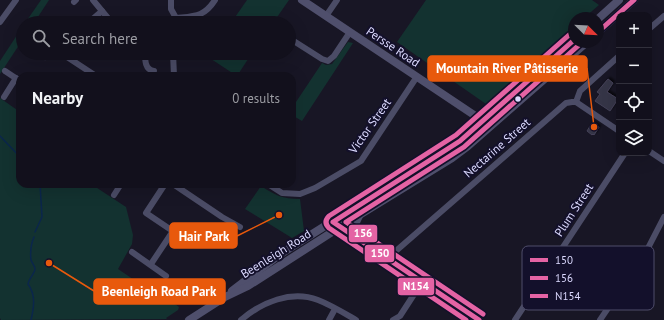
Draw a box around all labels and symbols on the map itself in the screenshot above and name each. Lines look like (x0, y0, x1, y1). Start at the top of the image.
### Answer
north arrow (568, 12, 604, 48)
street label: Persse Road (364, 23, 423, 70)
callout: Mountain River Pâtisserie (428, 56, 587, 81)
text: Mountain River Pâtisserie (436, 60, 579, 77)
unlabelled marker (513, 94, 523, 104)
street label: Victor Street (345, 95, 394, 157)
street label: Nectarine Street (460, 115, 533, 181)
street label: Plum Street (551, 180, 596, 239)
callout: Hair Park (170, 223, 237, 248)
line badge: 156 (348, 224, 378, 243)
street label: Beenleigh Road (238, 226, 314, 281)
text: 156 (354, 226, 372, 240)
text: Hair Park (179, 228, 230, 245)
line badge: 150 (364, 244, 395, 263)
text: 150 (371, 246, 389, 260)
legend (522, 246, 654, 310)
text: 150 (555, 253, 573, 267)
text: 156 (555, 271, 573, 285)
line badge: N154 (397, 277, 435, 296)
callout: Beenleigh Road Park (94, 279, 225, 304)
text: N154 (403, 279, 430, 293)
text: Beenleigh Road Park (102, 283, 217, 300)
text: N154 (555, 289, 580, 303)

